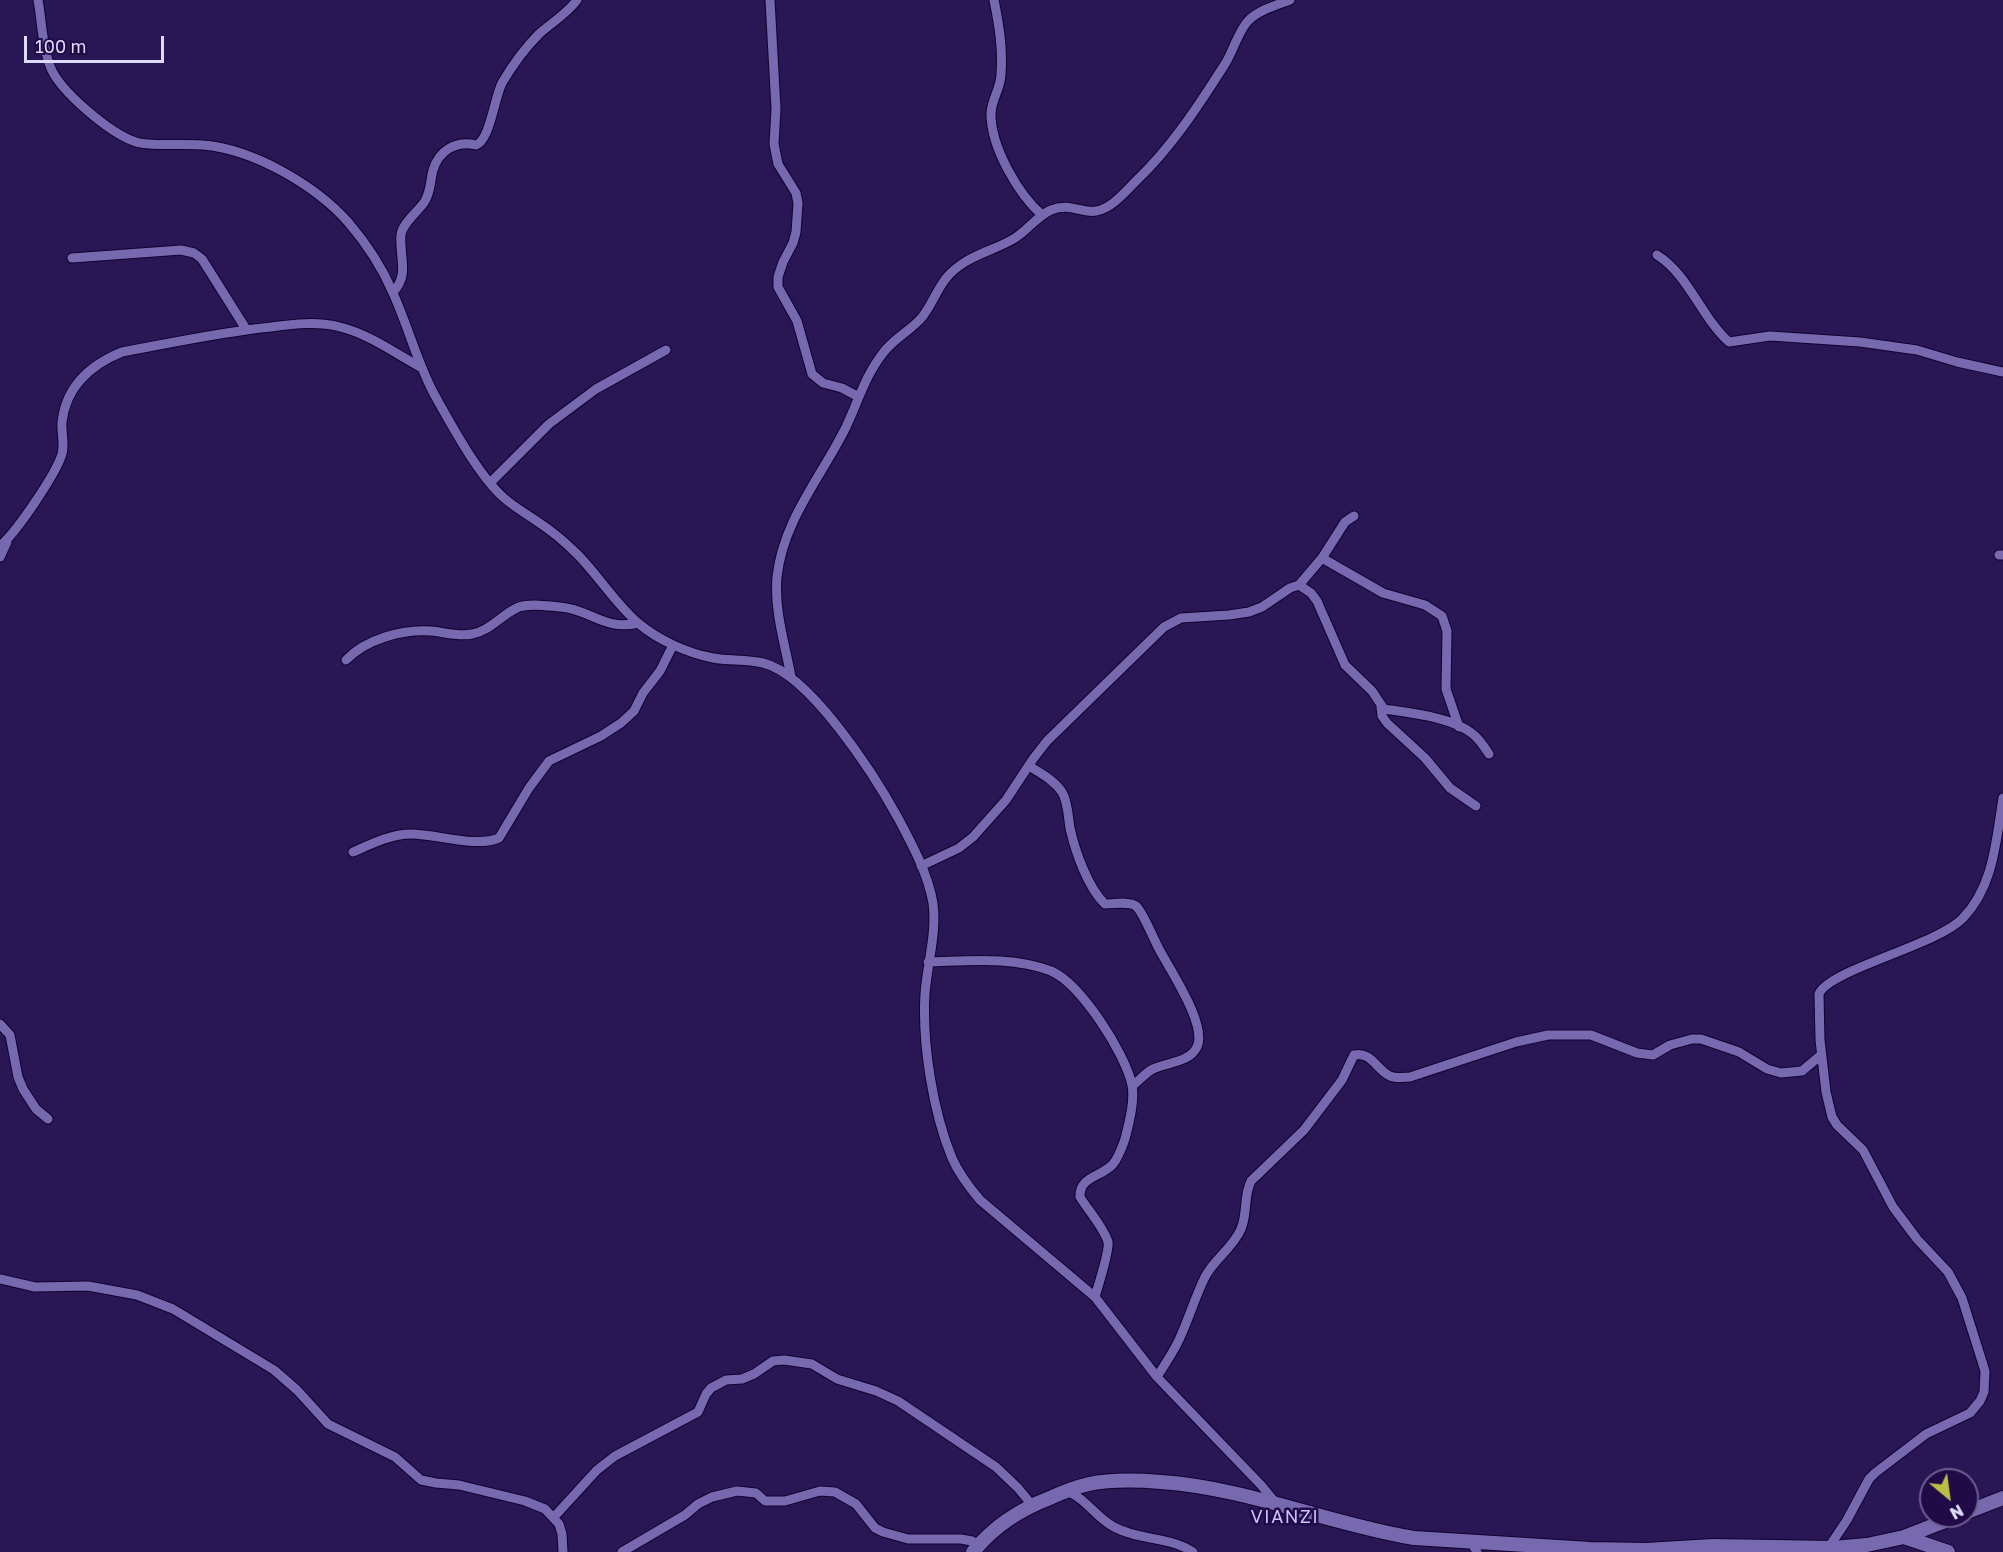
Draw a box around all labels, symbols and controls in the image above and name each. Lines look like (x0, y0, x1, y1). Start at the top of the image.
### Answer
scale bar (27, 24, 166, 62)
text: 100 m (35, 35, 86, 57)
north arrow (1919, 1468, 1979, 1528)
text: N (1947, 1500, 1967, 1524)
district label: VIANZI (1251, 1506, 1319, 1528)

